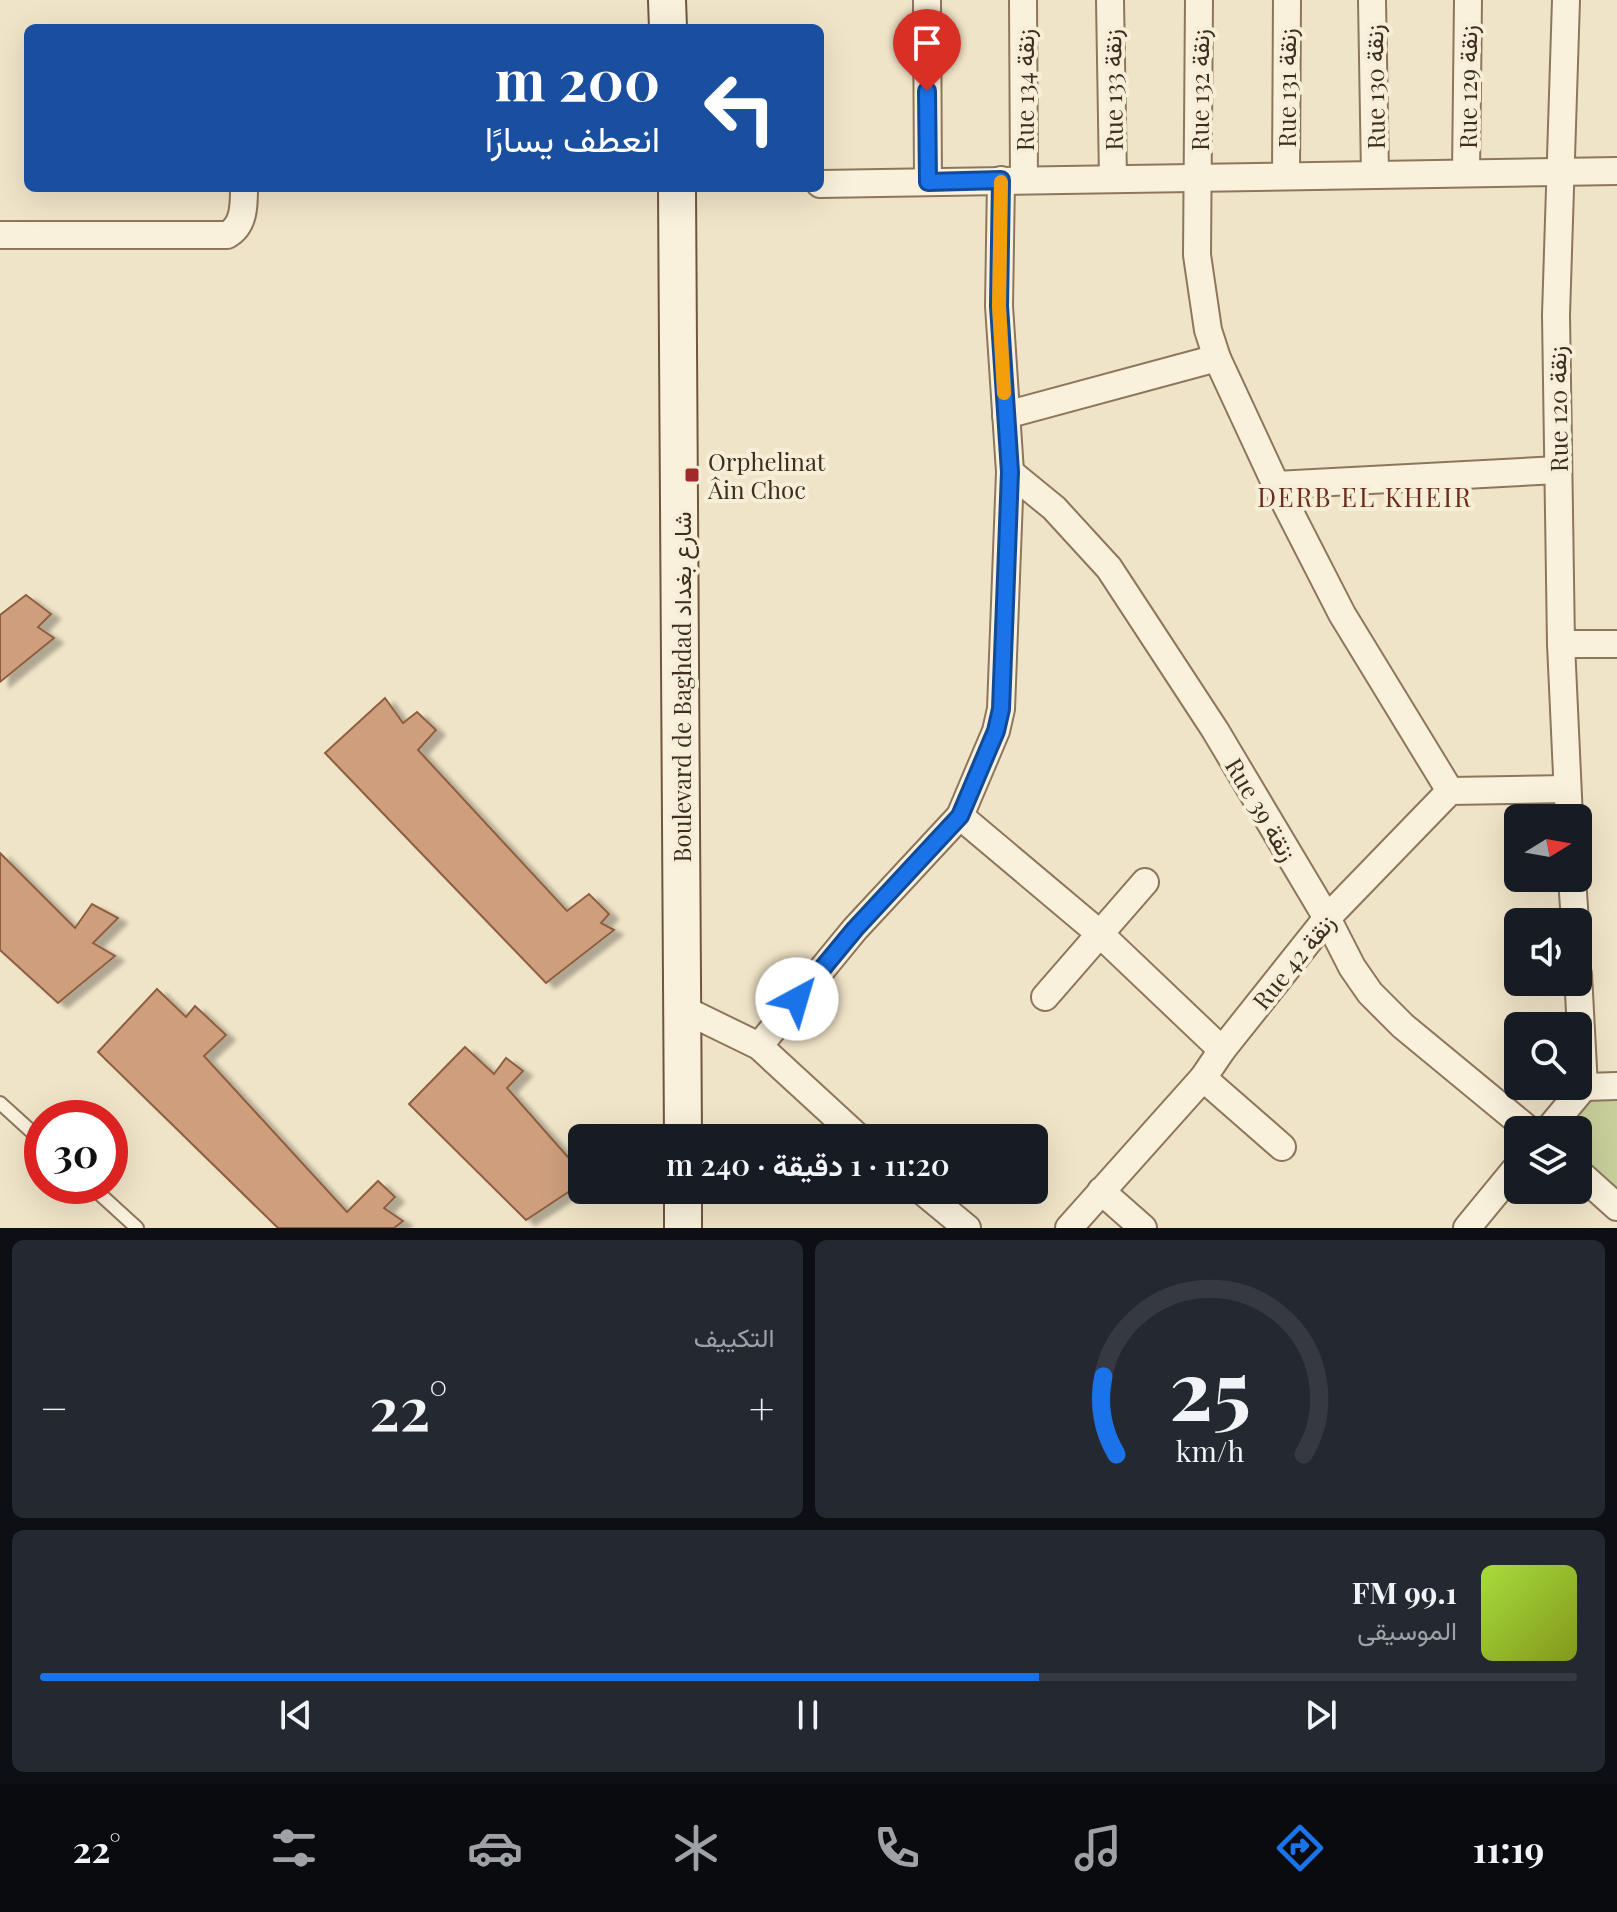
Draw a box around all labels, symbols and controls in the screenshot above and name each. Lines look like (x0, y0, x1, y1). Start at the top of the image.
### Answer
pin (893, 9, 961, 91)
icon: arrive (905, 21, 949, 65)
street label: Rue 130 زنقة (1357, 24, 1392, 150)
street label: Rue 129 زنقة (1451, 25, 1484, 149)
street label: Rue 131 زنقة (1270, 28, 1303, 148)
street label: Rue 134 زنقة (1008, 29, 1041, 151)
street label: Rue 133 زنقة (1095, 29, 1130, 151)
street label: Rue 132 زنقة (1183, 29, 1216, 151)
text: 200 m (495, 41, 660, 116)
icon: left (688, 56, 792, 160)
text: انعطف يسارًا (485, 113, 660, 161)
street label: Rue 120 زنقة (1540, 346, 1575, 472)
place label: Orphelinat Âin Choc (707, 445, 826, 505)
marker: Orphelinat Âin Choc (683, 466, 701, 484)
district label: DERB EL KHEIR (1257, 479, 1473, 514)
street label: Boulevard de Baghdad شارع بغداد (665, 512, 699, 862)
street label: Rue 39 زنقة (1218, 752, 1305, 867)
north arrow (1504, 804, 1592, 892)
map controls (1504, 804, 1592, 1204)
street label: Rue 42 زنقة (1245, 907, 1342, 1016)
button: sound (1504, 908, 1592, 996)
position arrow (755, 957, 839, 1041)
button: search (1504, 1012, 1592, 1100)
speed limit sign: 30 (24, 1100, 128, 1204)
button: layers (1504, 1116, 1592, 1204)
text: 11:20 · 1 دقيقة · 240 m (666, 1144, 950, 1184)
text: التكييف (694, 1319, 775, 1354)
text: 25 (1169, 1331, 1251, 1442)
text: 22° (369, 1366, 448, 1446)
text: − (40, 1377, 68, 1436)
text: + (749, 1377, 774, 1436)
text: km/h (1175, 1431, 1244, 1469)
text: 99.1 FM (1352, 1572, 1457, 1612)
text: الموسيقى (1357, 1612, 1457, 1647)
icon: previous (274, 1693, 318, 1737)
icon: pause (786, 1693, 830, 1737)
icon: next (1299, 1693, 1343, 1737)
icon: filters (266, 1820, 322, 1876)
icon: car (467, 1820, 523, 1876)
icon: climate (668, 1820, 724, 1876)
icon: phone (869, 1820, 925, 1876)
icon: music (1070, 1820, 1126, 1876)
icon: directions (1272, 1820, 1328, 1876)
text: 22° (73, 1824, 121, 1872)
text: 11:19 (1473, 1824, 1544, 1872)

